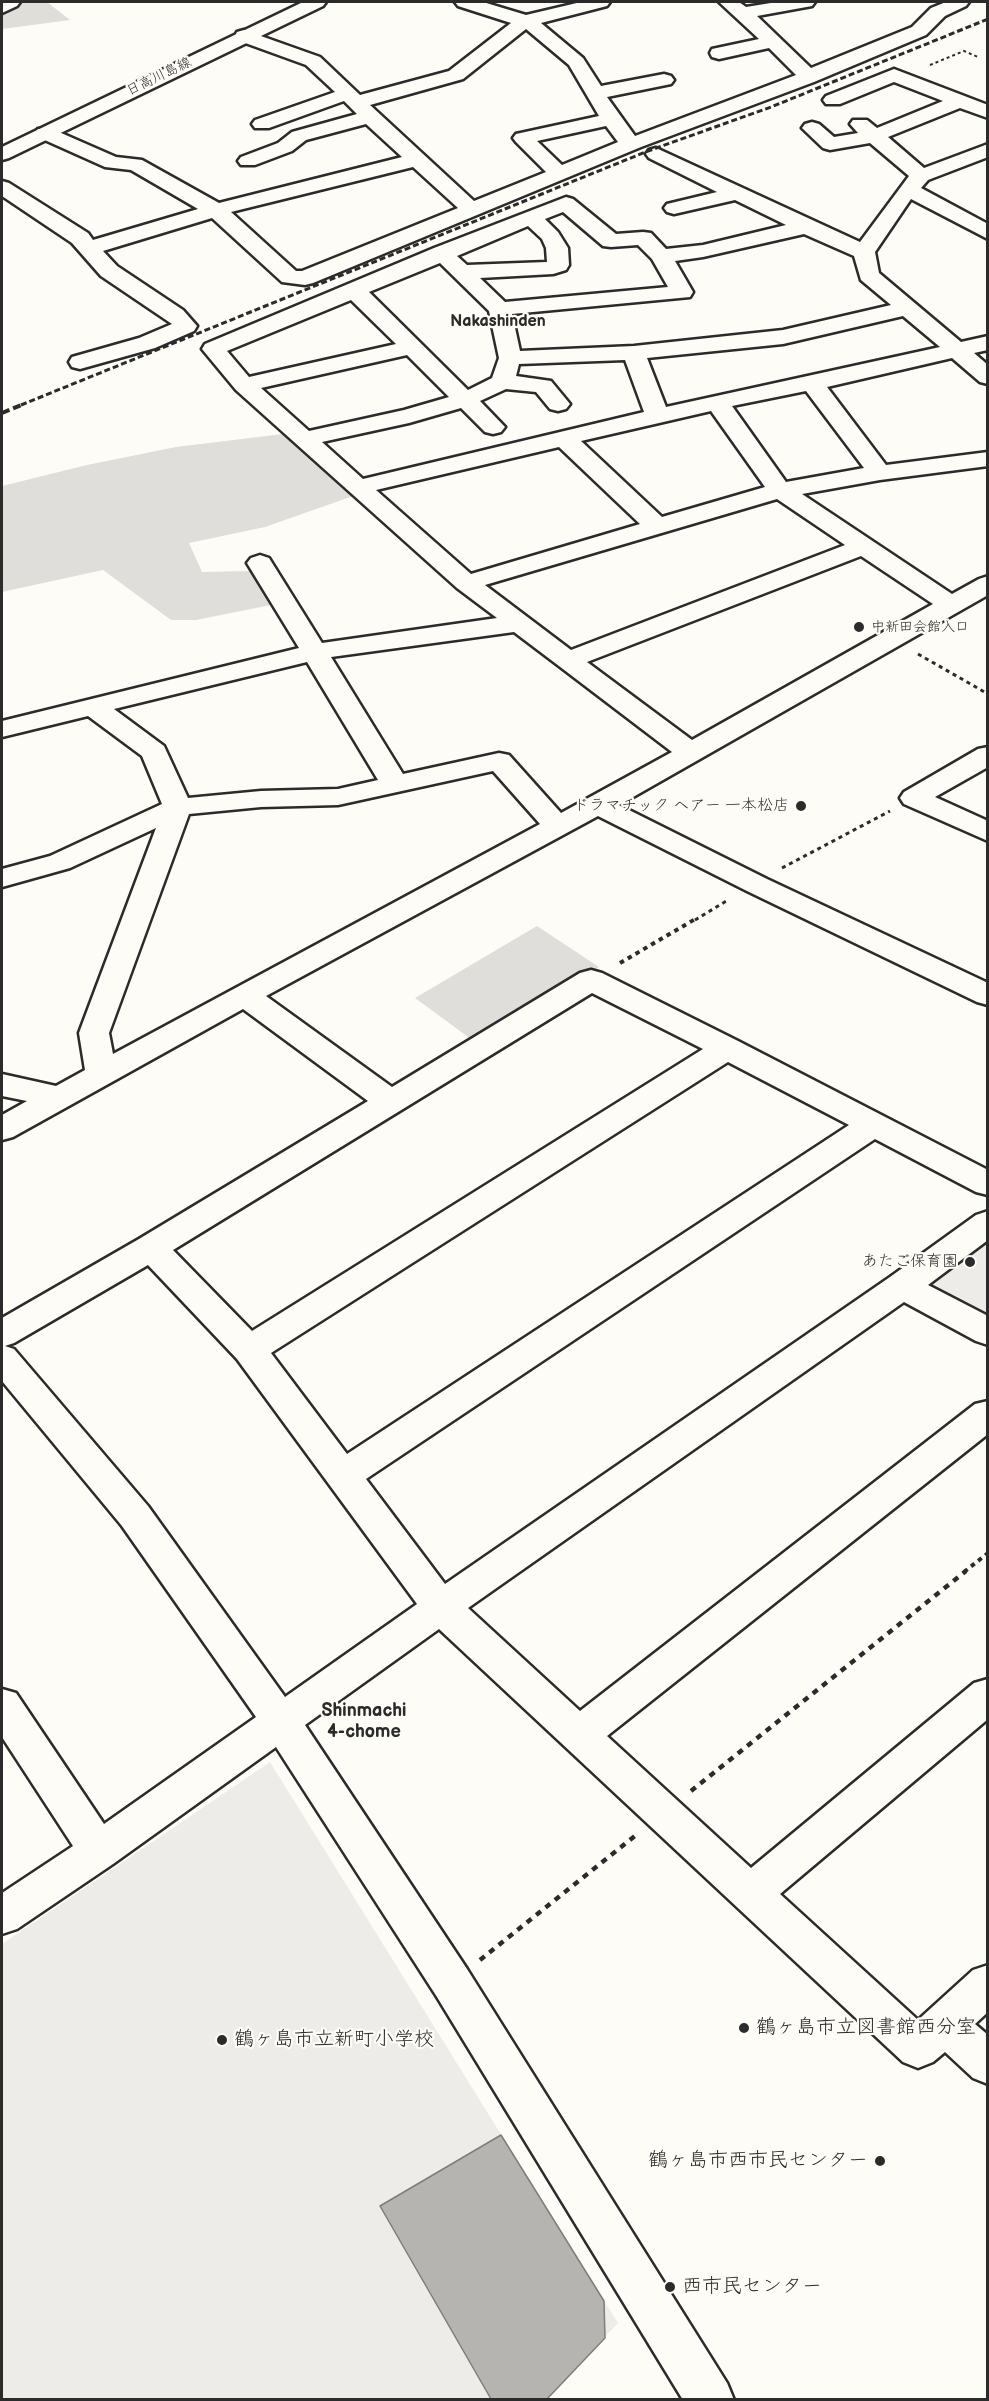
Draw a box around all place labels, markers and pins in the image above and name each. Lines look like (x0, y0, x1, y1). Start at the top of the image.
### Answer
place label: 中新田会館入口 (871, 619, 969, 635)
marker: 中新田会館入口 (852, 620, 866, 634)
place label: ドラマチック ヘアー 一本松店 (573, 796, 789, 816)
marker: ドラマチック ヘアー 一本松店 (794, 799, 808, 813)
place label: あたご保育園 (862, 1252, 958, 1272)
marker: あたご保育園 (963, 1255, 977, 1269)
place label: 鶴ヶ島市立図書館西分室 (756, 2016, 976, 2040)
marker: 鶴ヶ島市立図書館西分室 (737, 2021, 751, 2035)
place label: 鶴ヶ島市立新町小学校 (234, 2028, 434, 2052)
marker: 鶴ヶ島市立新町小学校 (215, 2033, 229, 2047)
place label: 鶴ヶ島市西市民センター (648, 2149, 868, 2173)
marker: 鶴ヶ島市西市民センター (873, 2154, 887, 2168)
place label: 西市民センター (682, 2275, 822, 2299)
marker: 西市民センター (663, 2280, 677, 2294)

